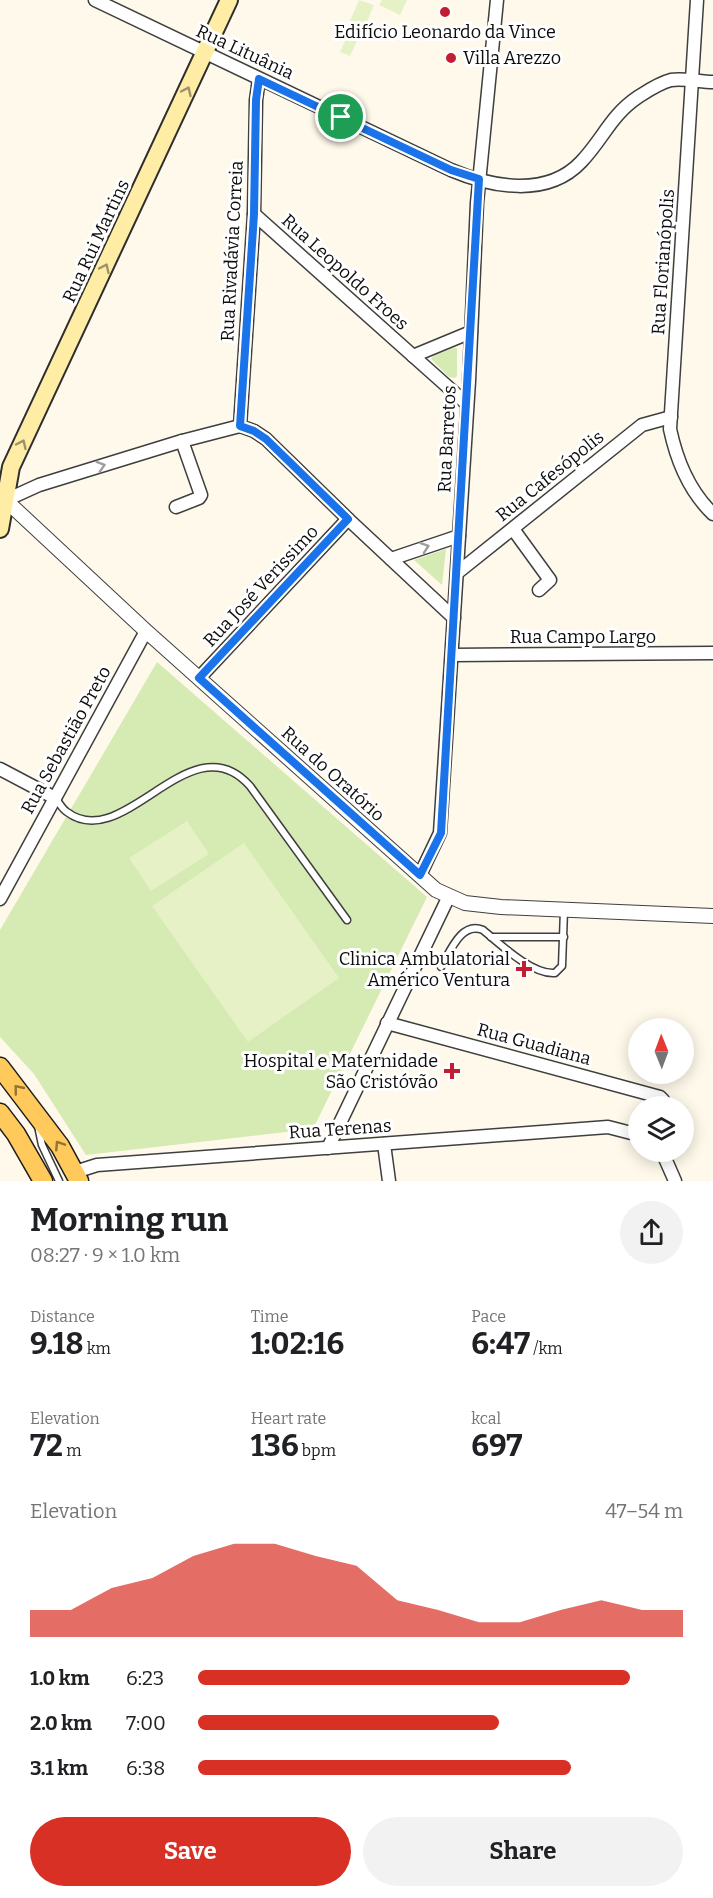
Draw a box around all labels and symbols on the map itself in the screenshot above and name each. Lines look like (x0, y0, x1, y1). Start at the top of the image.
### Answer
marker: Edifício Leonardo da Vince (438, 5, 452, 19)
street label: Rua Lituânia (193, 20, 297, 84)
place label: Edifício Leonardo da Vince (334, 21, 556, 43)
place label: Villa Arezzo (463, 47, 561, 69)
marker: Villa Arezzo (444, 51, 458, 65)
one-way arrow (180, 86, 192, 97)
pin (315, 91, 366, 142)
street label: Rua Rivadávia Correia (216, 160, 248, 342)
street label: Rua Rui Martins (58, 176, 134, 306)
street label: Rua Florianópolis (647, 188, 679, 336)
street label: Rua Leopoldo Froes (277, 209, 413, 335)
one-way arrow (98, 263, 110, 274)
street label: Rua Barretos (433, 385, 461, 493)
street label: Rua Cafesópolis (492, 426, 608, 526)
one-way arrow (15, 440, 27, 451)
one-way arrow (95, 461, 106, 473)
street label: Rua José Verissimo (199, 521, 323, 651)
one-way arrow (419, 542, 430, 555)
street label: Rua Campo Largo (510, 626, 656, 648)
street label: Rua Sebastião Preto (16, 662, 116, 818)
street label: Rua do Oratório (277, 722, 389, 826)
place label: Clinica Ambulatorial Américo Ventura (339, 948, 510, 991)
marker: Clinica Ambulatorial Américo Ventura (515, 960, 533, 978)
street label: Rua Guadiana (475, 1018, 594, 1070)
north arrow (628, 1018, 694, 1084)
place label: Hospital e Maternidade São Cristóvão (244, 1050, 438, 1093)
marker: Hospital e Maternidade São Cristóvão (443, 1062, 461, 1080)
one-way arrow (15, 1085, 26, 1096)
street label: Rua Terenas (288, 1114, 392, 1144)
one-way arrow (56, 1141, 67, 1152)

